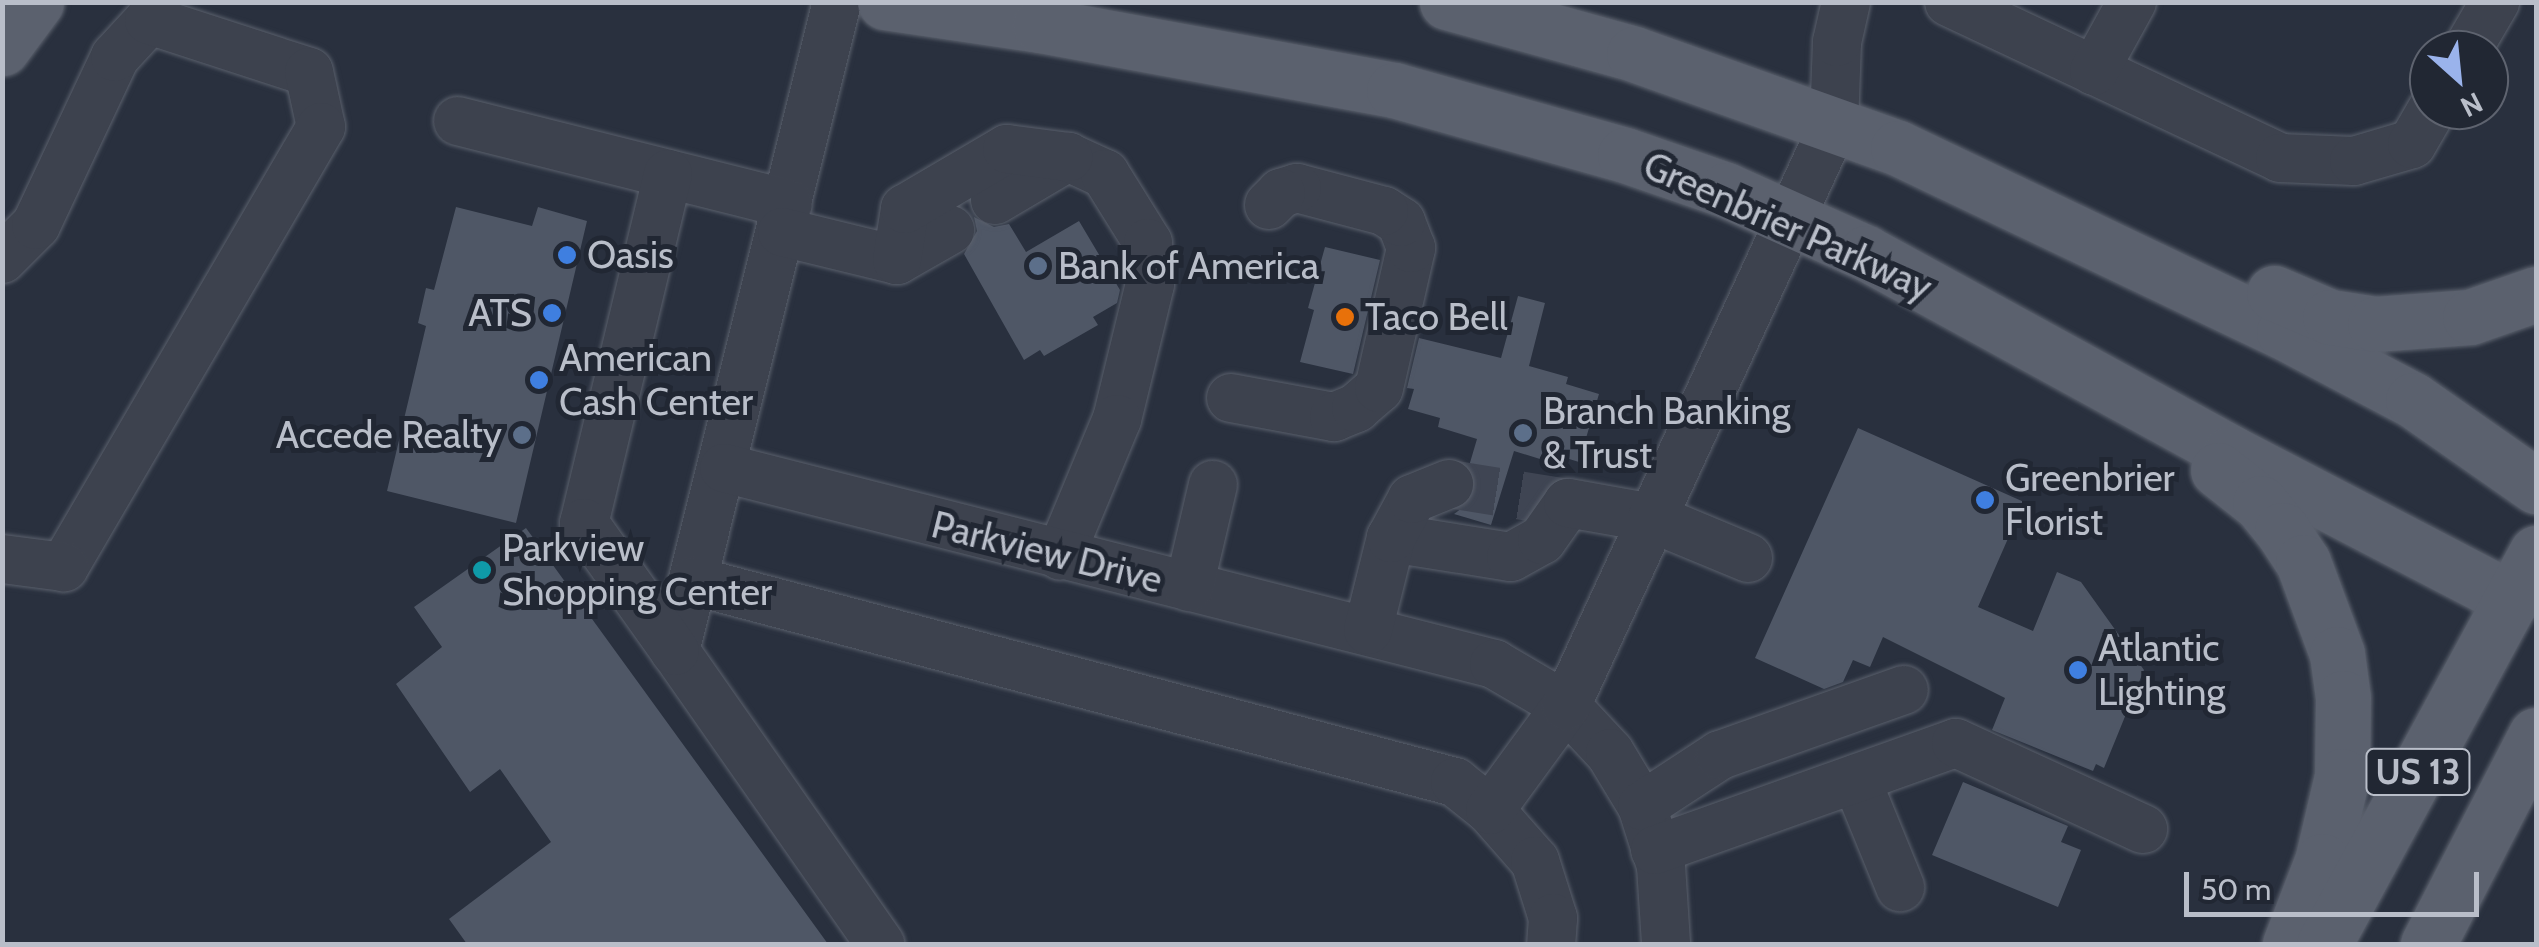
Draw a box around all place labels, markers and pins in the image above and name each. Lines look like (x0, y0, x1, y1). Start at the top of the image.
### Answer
place label: Oasis (587, 232, 674, 278)
place label: Bank of America (1058, 243, 1319, 289)
marker: Oasis (556, 244, 578, 266)
marker: Bank of America (1027, 255, 1049, 277)
place label: ATS (468, 290, 532, 336)
place label: Taco Bell (1365, 294, 1508, 340)
marker: ATS (541, 302, 563, 324)
marker: Taco Bell (1334, 306, 1356, 328)
place label: American Cash Center (559, 335, 753, 424)
marker: American Cash Center (528, 369, 550, 391)
place label: Branch Banking & Trust (1543, 388, 1790, 478)
place label: Accede Realty (276, 412, 502, 458)
marker: Branch Banking & Trust (1512, 422, 1534, 444)
marker: Accede Realty (511, 424, 533, 446)
place label: Greenbrier Florist (2005, 455, 2175, 544)
marker: Greenbrier Florist (1974, 489, 1996, 511)
place label: Parkview Shopping Center (502, 525, 772, 614)
marker: Parkview Shopping Center (471, 559, 493, 581)
place label: Atlantic Lighting (2098, 625, 2225, 714)
marker: Atlantic Lighting (2067, 659, 2089, 681)

